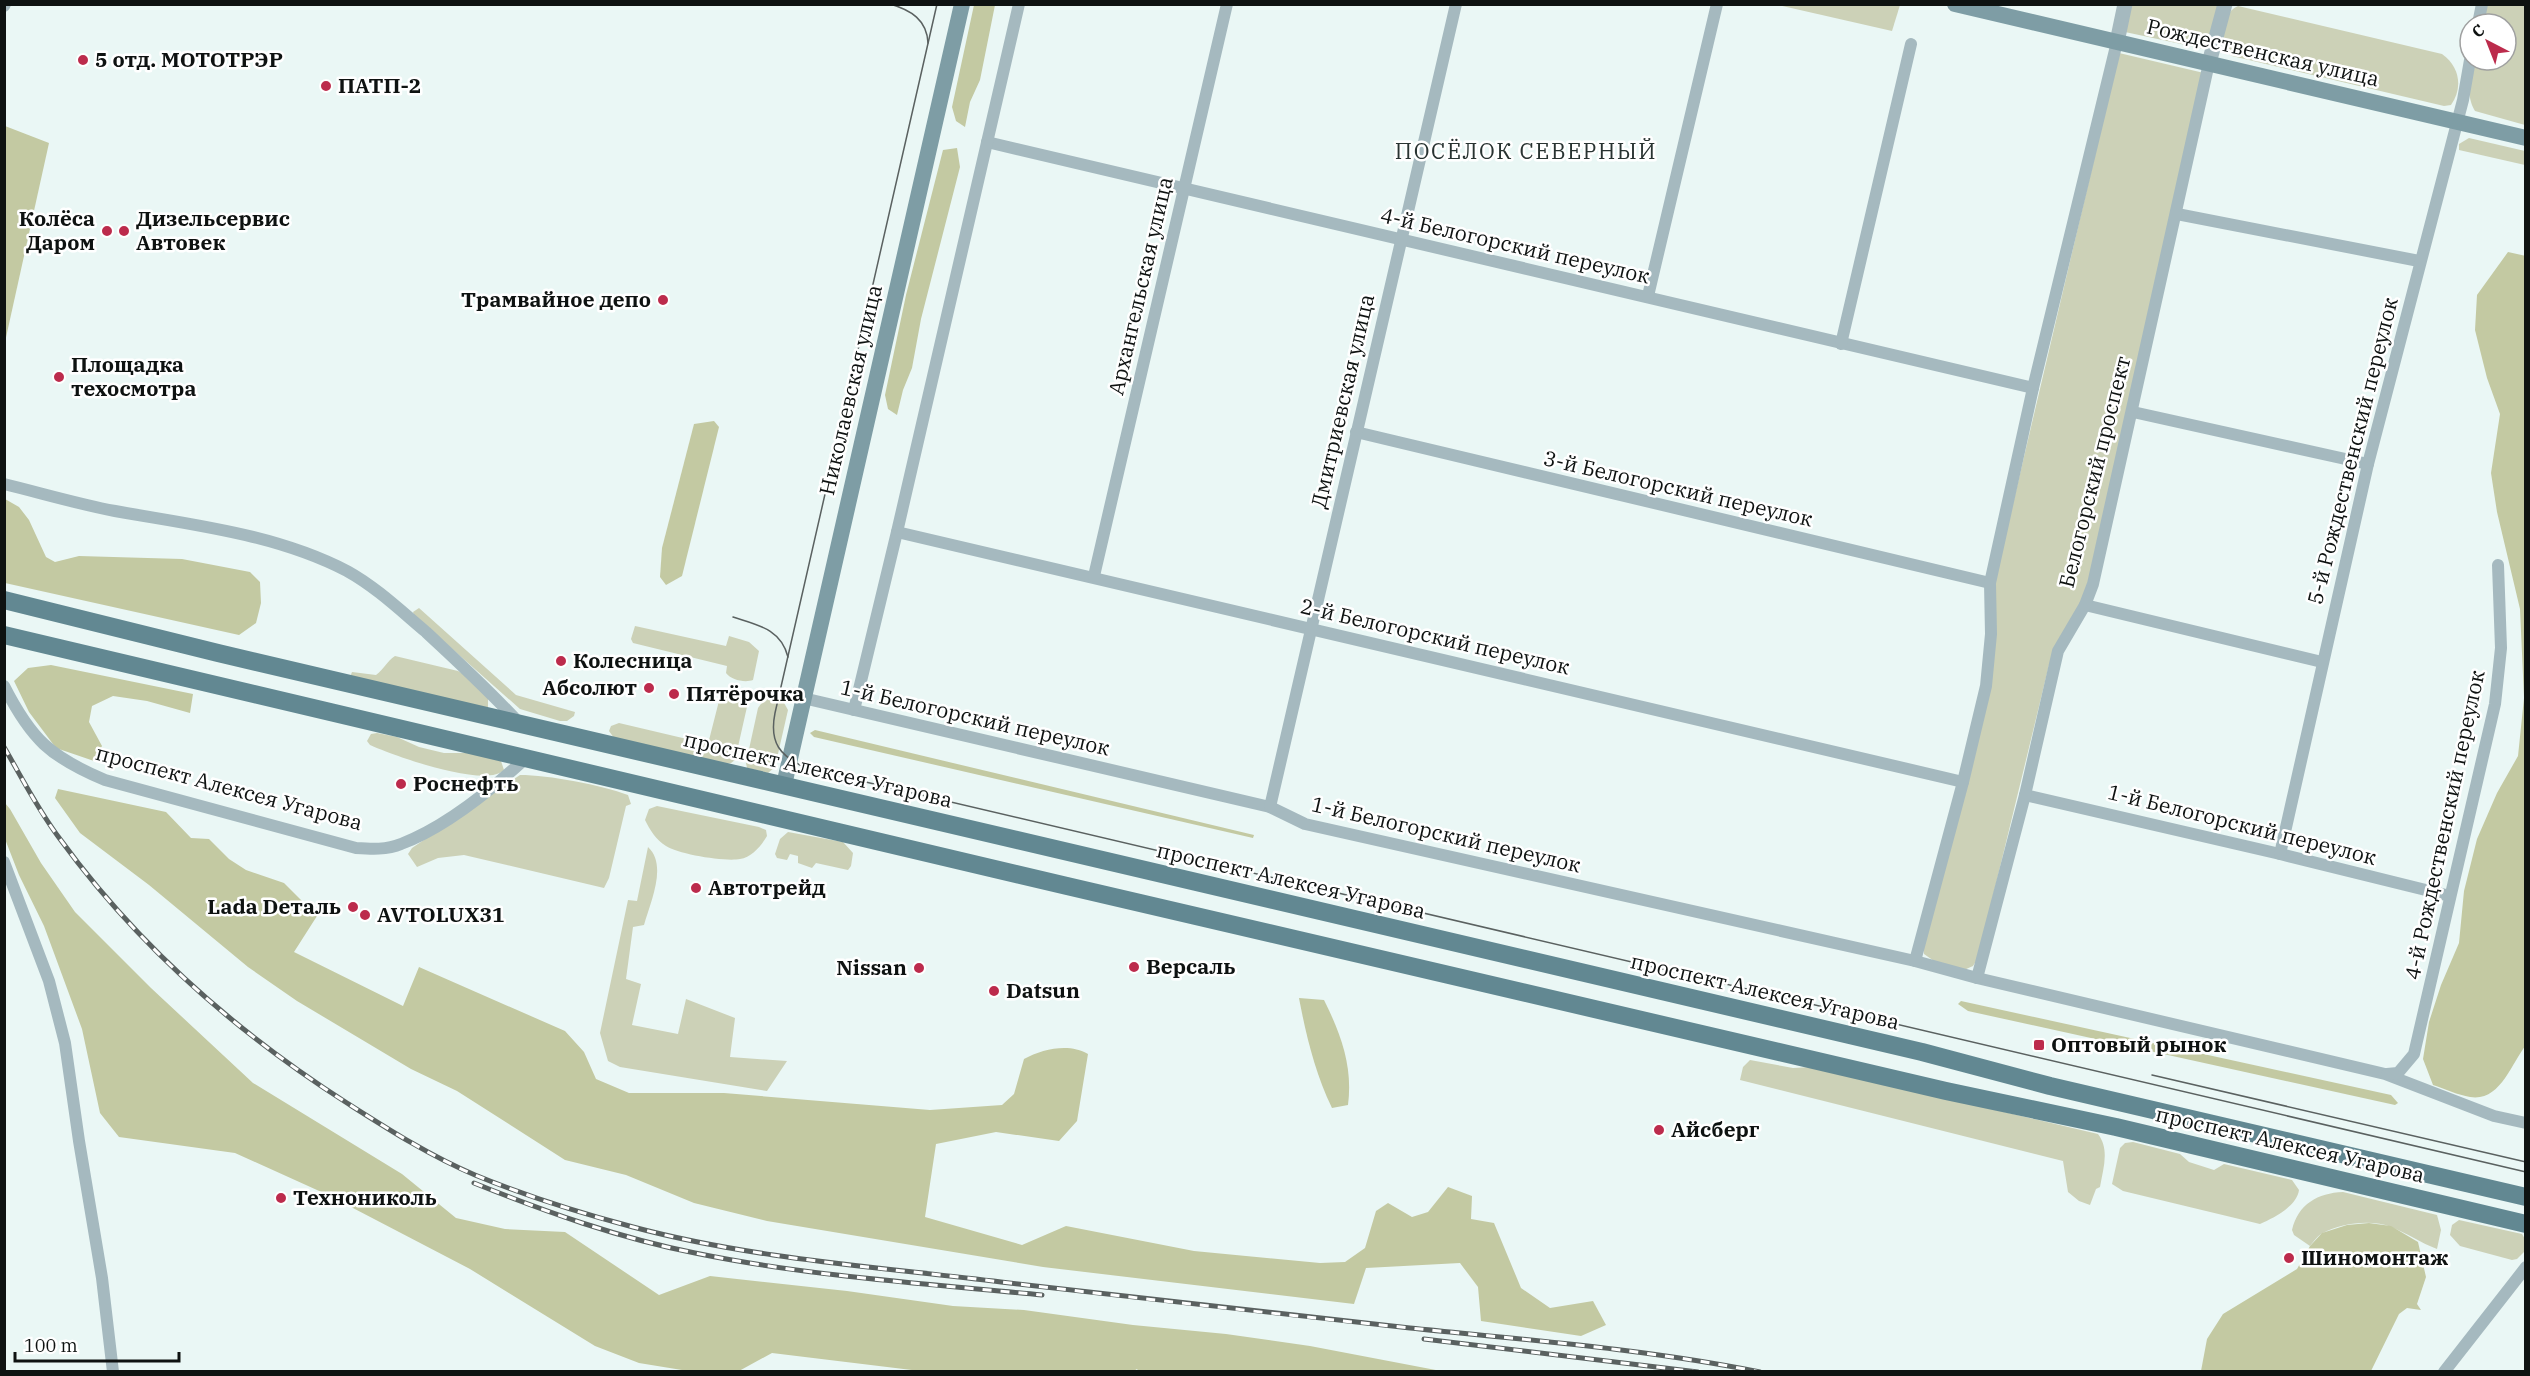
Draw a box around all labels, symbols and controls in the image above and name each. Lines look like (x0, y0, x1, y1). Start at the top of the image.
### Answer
street label: Рождественская улица (2144, 12, 2382, 92)
north arrow (2458, 12, 2518, 72)
text: С (2467, 20, 2489, 42)
place label: 5 отд. МОТОТРЭР (95, 45, 283, 73)
marker: 5 отд. МОТОТРЭР (76, 53, 90, 67)
place label: ПАТП-2 (338, 71, 421, 99)
marker: ПАТП-2 (319, 79, 333, 93)
district label: ПОСЁЛОК СЕВЕРНЫЙ (1395, 136, 1657, 165)
street label: Архангельская улица (1101, 174, 1179, 398)
street label: 4-й Белогорский переулок (1378, 200, 1653, 290)
place label: Колёса Даром (19, 204, 95, 256)
place label: Дизельсервис Автовек (136, 204, 290, 256)
marker: Колёса Даром (100, 224, 114, 238)
marker: Дизельсервис Автовек (117, 224, 131, 238)
street label: Николаевская улица (812, 282, 888, 498)
place label: Трамвайное депо (461, 285, 651, 313)
street label: Дмитриевская улица (1304, 291, 1380, 510)
marker: Трамвайное депо (656, 293, 670, 307)
street label: 5-й Рождественский переулок (2300, 294, 2404, 607)
place label: Площадка техосмотра (71, 350, 196, 402)
street label: Белогорский проспект (2052, 353, 2136, 591)
marker: Площадка техосмотра (52, 370, 66, 384)
street label: 3-й Белогорский переулок (1541, 443, 1816, 533)
street label: 2-й Белогорский переулок (1298, 591, 1573, 681)
place label: Колесница (573, 646, 692, 674)
marker: Колесница (554, 654, 568, 668)
street label: 4-й Рождественский переулок (2398, 667, 2491, 982)
street label: 1-й Белогорский переулок (838, 672, 1113, 762)
place label: Абсолют (542, 673, 637, 701)
place label: Пятёрочка (686, 679, 804, 707)
marker: Абсолют (642, 681, 656, 695)
marker: Пятёрочка (667, 687, 681, 701)
street label: проспект Алексея Угарова (681, 724, 955, 814)
street label: проспект Алексея Угарова (93, 738, 366, 836)
place label: Роснефть (413, 769, 518, 797)
marker: Роснефть (394, 777, 408, 791)
street label: 1-й Белогорский переулок (2105, 777, 2379, 871)
street label: 1-й Белогорский переулок (1309, 789, 1584, 879)
street label: проспект Алексея Угарова (1154, 835, 1428, 925)
place label: Автотрейд (708, 873, 826, 901)
marker: Автотрейд (689, 881, 703, 895)
place label: Lada Dеталь (207, 892, 341, 920)
marker: Lada Dеталь (346, 900, 360, 914)
place label: AVTOLUX31 (377, 900, 505, 928)
marker: AVTOLUX31 (358, 908, 372, 922)
street label: проспект Алексея Угарова (1628, 946, 1902, 1036)
place label: Версаль (1146, 952, 1235, 980)
place label: Nissan (836, 953, 907, 981)
marker: Версаль (1127, 960, 1141, 974)
marker: Nissan (912, 961, 926, 975)
place label: Datsun (1006, 976, 1080, 1004)
marker: Datsun (987, 984, 1001, 998)
place label: Оптовый рынок (2051, 1030, 2226, 1058)
marker: Оптовый рынок (2032, 1038, 2046, 1052)
street label: проспект Алексея Угарова (2153, 1099, 2427, 1189)
place label: Айсберг (1671, 1115, 1760, 1143)
marker: Айсберг (1652, 1123, 1666, 1137)
place label: Технониколь (293, 1183, 437, 1211)
marker: Технониколь (274, 1191, 288, 1205)
place label: Шиномонтаж (2301, 1243, 2448, 1271)
marker: Шиномонтаж (2282, 1251, 2296, 1265)
scale bar (15, 1325, 178, 1363)
text: 100 m (24, 1334, 78, 1357)

